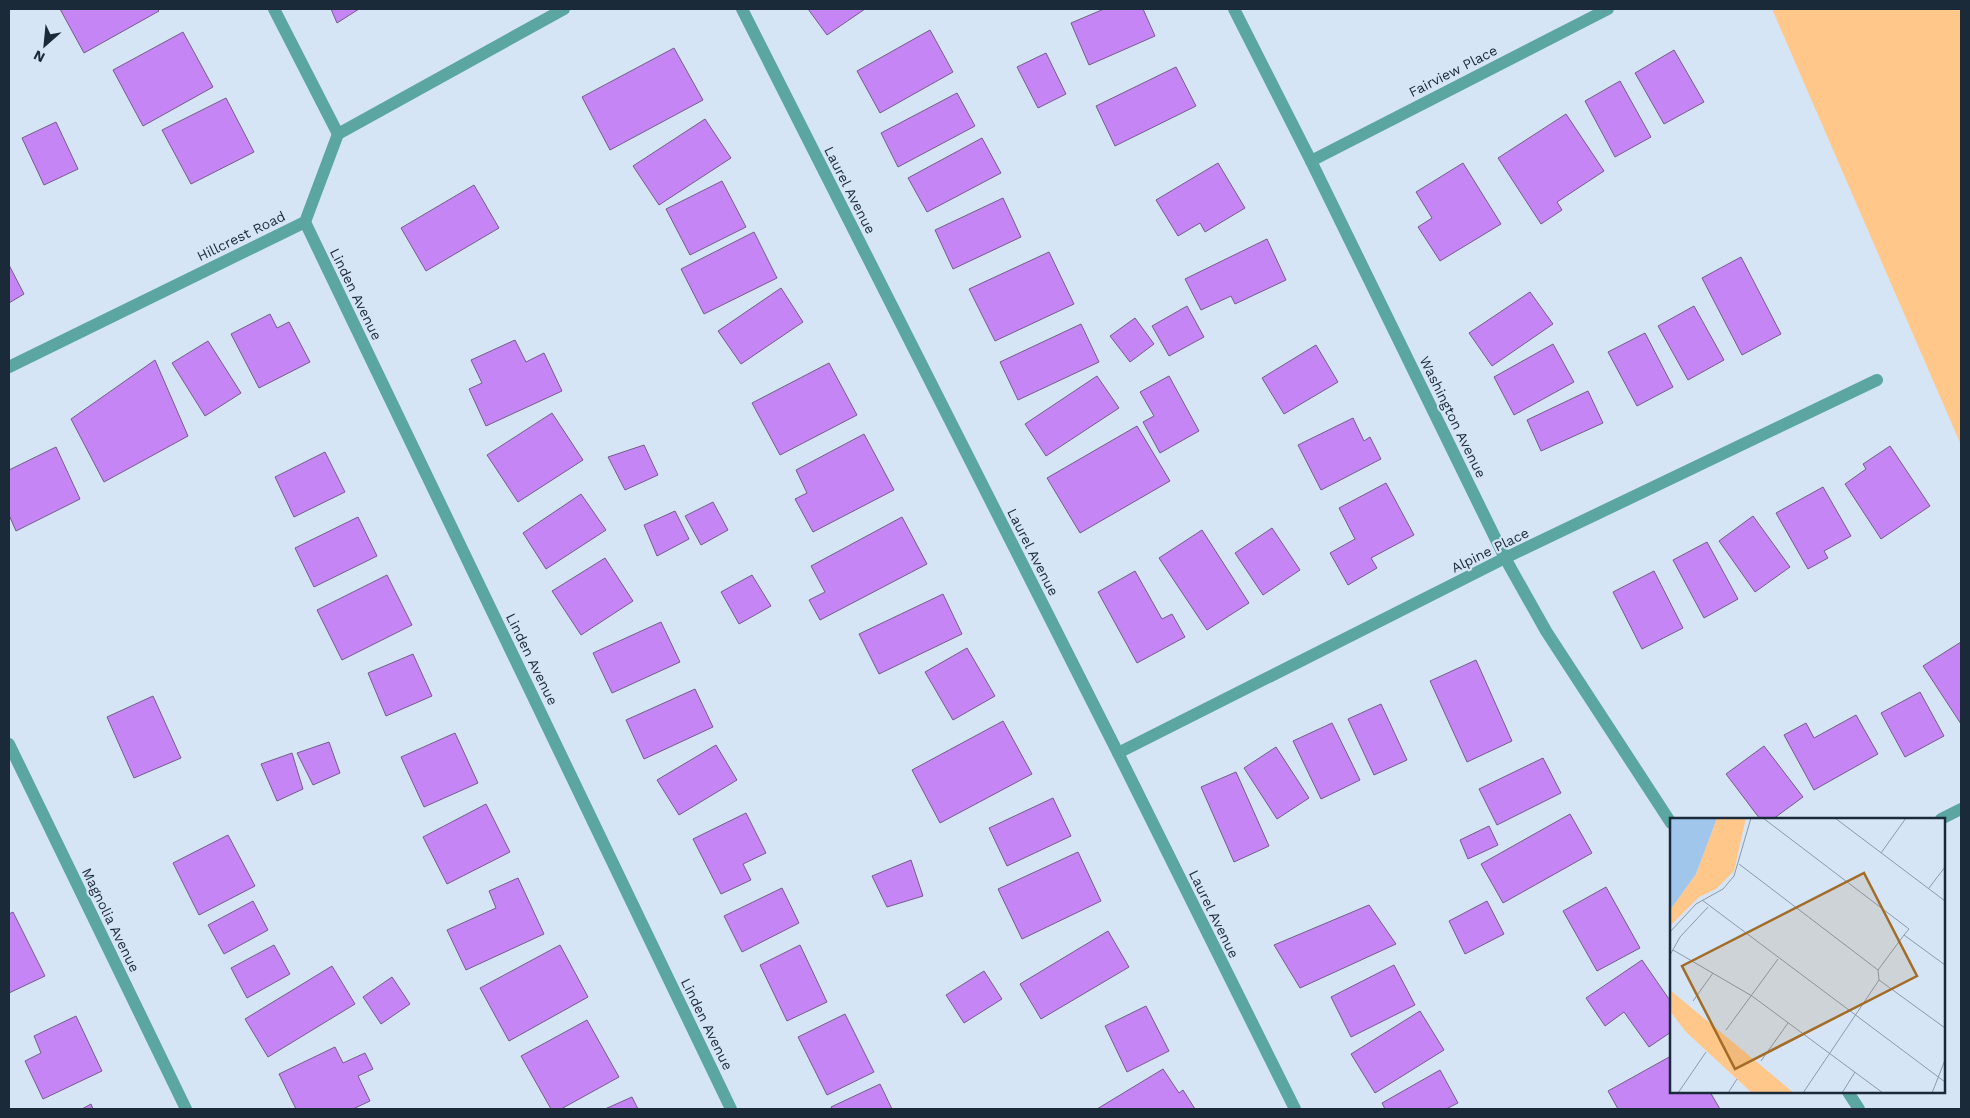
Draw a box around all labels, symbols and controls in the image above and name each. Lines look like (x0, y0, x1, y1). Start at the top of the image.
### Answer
north arrow (20, 20, 70, 70)
street label: Fairview Place (1406, 42, 1500, 100)
text: N (31, 47, 47, 66)
street label: Laurel Avenue (821, 144, 879, 236)
street label: Hillcrest Road (194, 208, 288, 264)
street label: Linden Avenue (327, 246, 385, 342)
street label: Washington Avenue (1417, 354, 1489, 480)
street label: Laurel Avenue (1004, 506, 1062, 598)
street label: Alpine Place (1449, 524, 1531, 576)
street label: Linden Avenue (503, 611, 561, 707)
inset map (1670, 818, 1945, 1093)
street label: Magnolia Avenue (79, 865, 143, 975)
street label: Laurel Avenue (1186, 867, 1242, 961)
street label: Linden Avenue (678, 976, 736, 1072)

